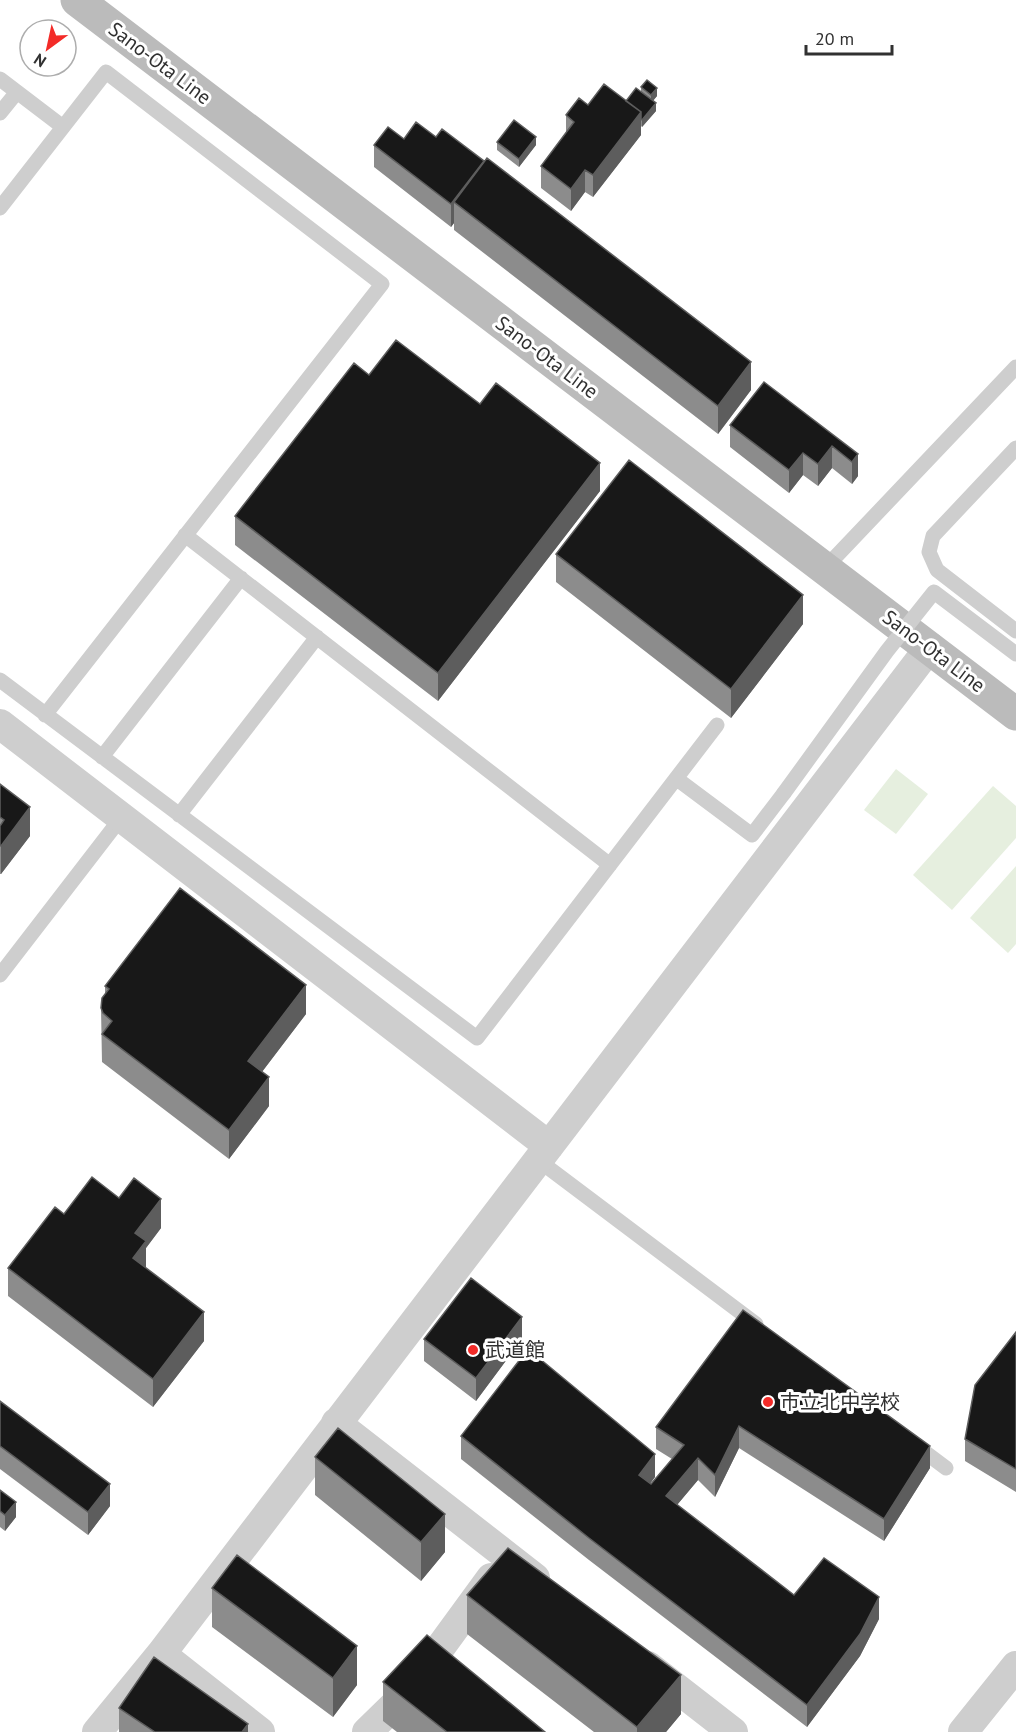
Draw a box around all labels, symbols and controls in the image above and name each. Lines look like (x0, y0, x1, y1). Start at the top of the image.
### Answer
street label: Sano-Ota Line (103, 16, 217, 110)
north arrow (18, 18, 78, 78)
scale bar (806, 18, 892, 56)
text: 20 m (815, 27, 854, 50)
text: N (30, 49, 50, 72)
street label: Sano-Ota Line (490, 310, 604, 404)
street label: Sano-Ota Line (877, 604, 991, 698)
place label: 武道館 (485, 1337, 545, 1363)
marker: 武道館 (466, 1343, 480, 1357)
place label: 市立北中学校 (780, 1389, 900, 1415)
marker: 市立北中学校 (761, 1395, 775, 1409)

